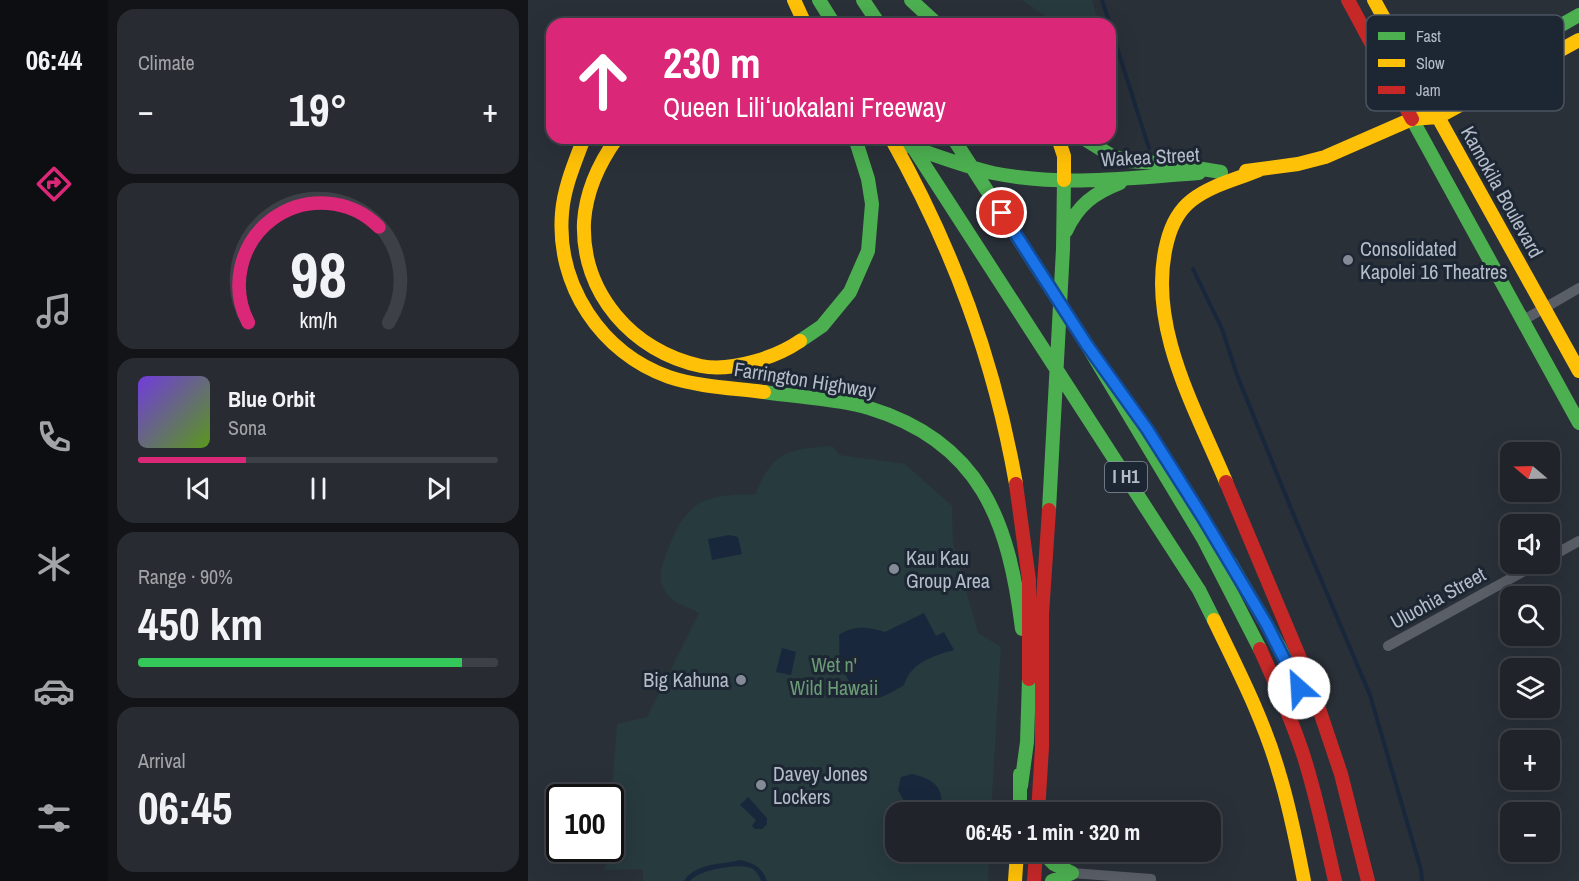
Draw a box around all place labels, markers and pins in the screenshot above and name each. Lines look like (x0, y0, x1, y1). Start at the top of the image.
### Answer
pin (976, 187, 1027, 238)
place label: Consolidated Kapolei 16 Theatres (1360, 235, 1507, 285)
marker: Consolidated Kapolei 16 Theatres (1341, 253, 1355, 267)
place label: Kau Kau Group Area (906, 544, 990, 594)
marker: Kau Kau Group Area (887, 562, 901, 576)
place label: Big Kahuna (643, 666, 729, 693)
marker: Big Kahuna (734, 673, 748, 687)
place label: Davey Jones Lockers (773, 760, 868, 810)
marker: Davey Jones Lockers (754, 778, 768, 792)

